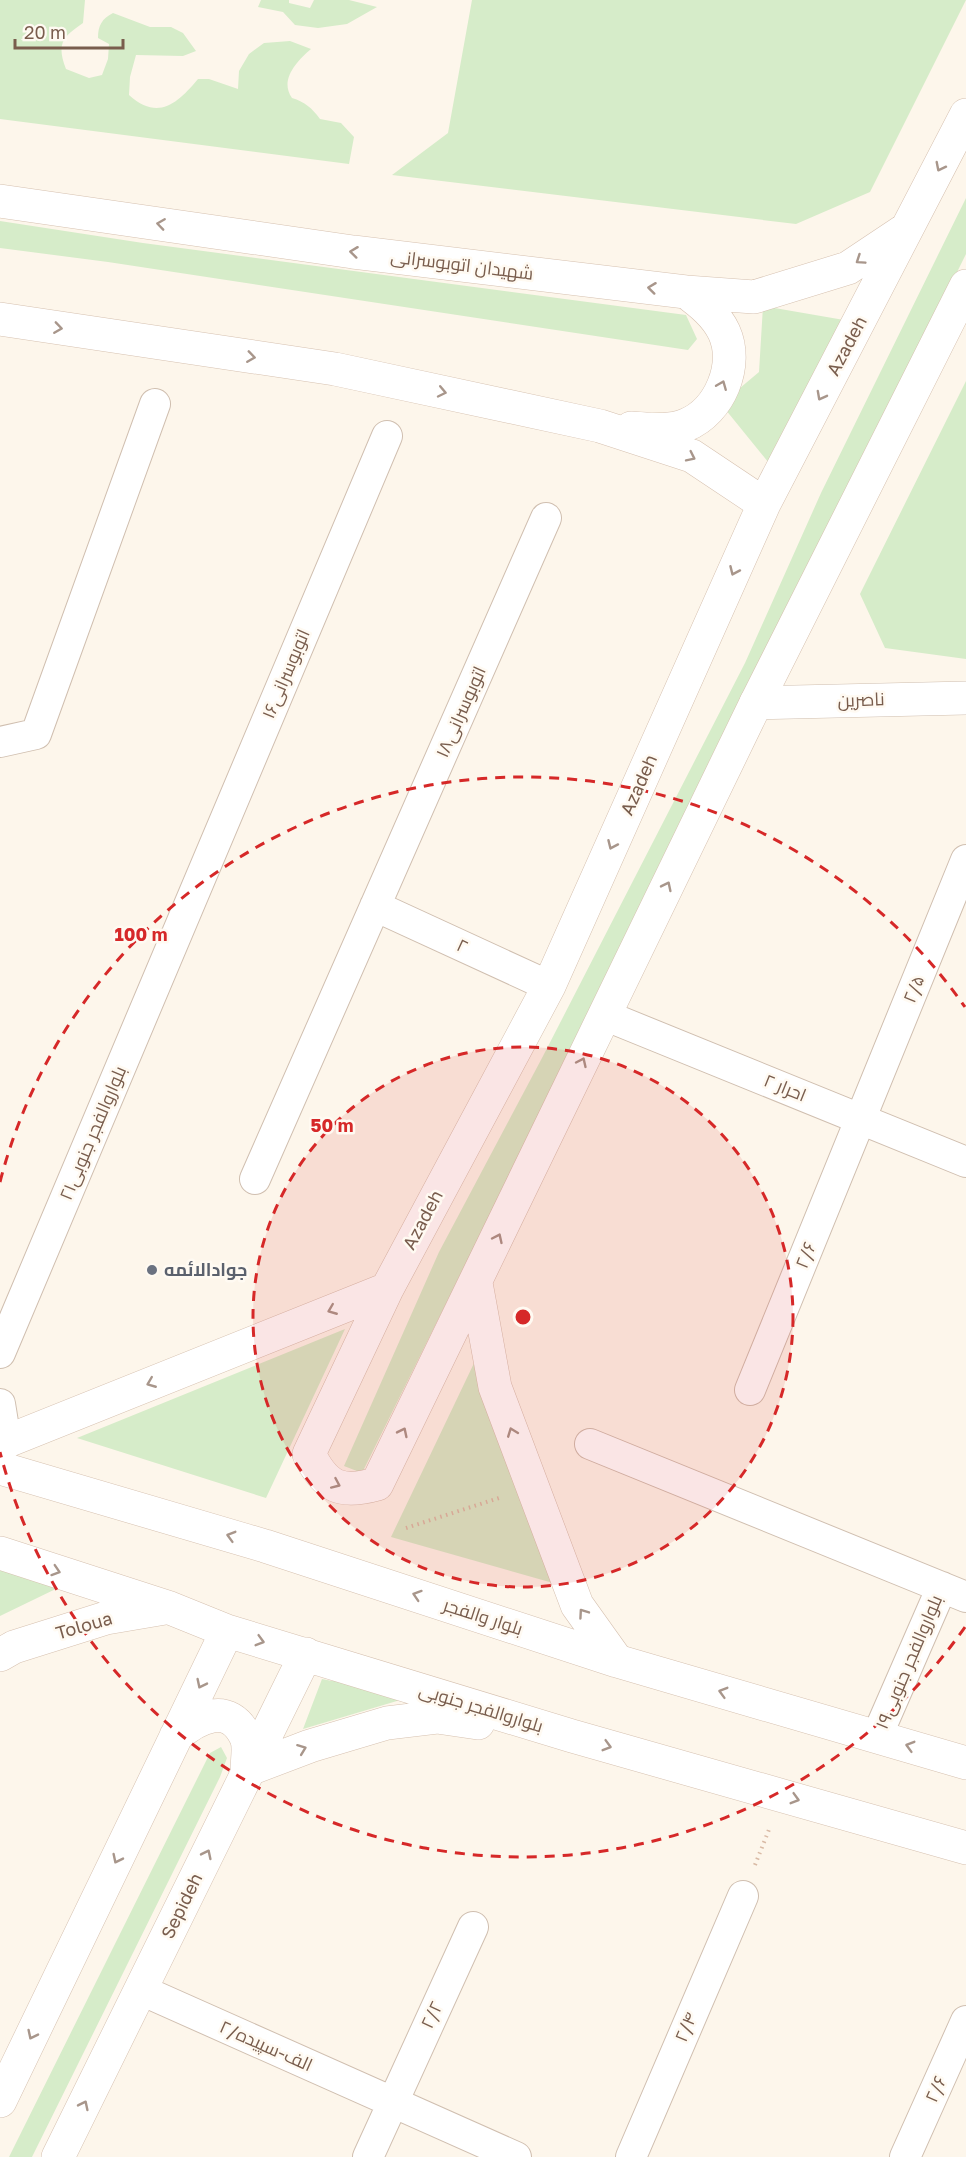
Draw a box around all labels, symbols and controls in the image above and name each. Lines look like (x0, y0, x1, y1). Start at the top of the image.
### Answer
scale bar (15, 12, 123, 50)
text: 20 m (24, 21, 66, 43)
one-way arrow (935, 160, 947, 171)
one-way arrow (156, 219, 165, 231)
street label: شهیدان اتوبوسرانی (389, 244, 535, 285)
one-way arrow (349, 247, 358, 259)
one-way arrow (856, 253, 867, 264)
one-way arrow (647, 282, 656, 295)
street label: Azadeh (821, 312, 871, 379)
one-way arrow (53, 321, 62, 333)
one-way arrow (246, 350, 255, 362)
one-way arrow (715, 381, 727, 392)
one-way arrow (437, 385, 447, 398)
one-way arrow (817, 390, 828, 400)
one-way arrow (685, 450, 696, 462)
one-way arrow (730, 564, 742, 575)
street label: اتوبوسرانی۱۶ (256, 626, 315, 722)
street label: اتوبوسرانی۱۸ (430, 663, 491, 761)
street label: ناصرین (837, 687, 885, 712)
street label: Azadeh (615, 751, 661, 818)
one-way arrow (607, 838, 619, 849)
one-way arrow (659, 881, 671, 892)
text: 100 m (115, 923, 167, 945)
street label: ۲ (453, 933, 471, 957)
street label: ۲/۵ (898, 972, 929, 1006)
one-way arrow (574, 1057, 586, 1068)
street label: بلواروالفجر جنوبی۲۱ (54, 1062, 131, 1203)
street label: ۲ احرار (761, 1069, 810, 1106)
text: 50 m (311, 1114, 353, 1136)
street label: Azadeh (397, 1186, 447, 1253)
one-way arrow (490, 1233, 502, 1244)
street label: ۲/۶ (790, 1238, 820, 1271)
place label: جوادالائمه (164, 1258, 247, 1281)
marker: جوادالائمه (145, 1263, 159, 1277)
one-way arrow (328, 1303, 339, 1315)
centre of rings (513, 1307, 533, 1327)
one-way arrow (147, 1376, 158, 1388)
one-way arrow (396, 1427, 408, 1438)
one-way arrow (507, 1427, 519, 1438)
one-way arrow (330, 1477, 341, 1489)
one-way arrow (226, 1531, 237, 1543)
one-way arrow (50, 1564, 61, 1576)
one-way arrow (412, 1590, 423, 1602)
street label: بلواروالفجر جنوبی۱۹ (870, 1591, 947, 1732)
street label: بلوار والفجر (440, 1593, 526, 1640)
street label: Toloua (53, 1607, 115, 1644)
one-way arrow (579, 1609, 590, 1620)
one-way arrow (254, 1634, 265, 1646)
one-way arrow (197, 1677, 209, 1688)
street label: بلواروالفجر جنوبی (416, 1678, 546, 1737)
one-way arrow (718, 1687, 729, 1699)
one-way arrow (601, 1739, 612, 1751)
one-way arrow (905, 1741, 916, 1753)
one-way arrow (295, 1744, 306, 1756)
one-way arrow (789, 1792, 800, 1804)
one-way arrow (199, 1850, 211, 1861)
one-way arrow (112, 1853, 124, 1864)
street label: Sepideh (156, 1869, 206, 1942)
street label: ۲/۲ (415, 1997, 447, 2032)
street label: ۲/۴ (669, 2008, 701, 2045)
street label: ۲/الف-سپیده (216, 2015, 316, 2076)
one-way arrow (27, 2029, 39, 2040)
street label: ۲/۶ (920, 2072, 951, 2105)
one-way arrow (77, 2100, 88, 2111)

